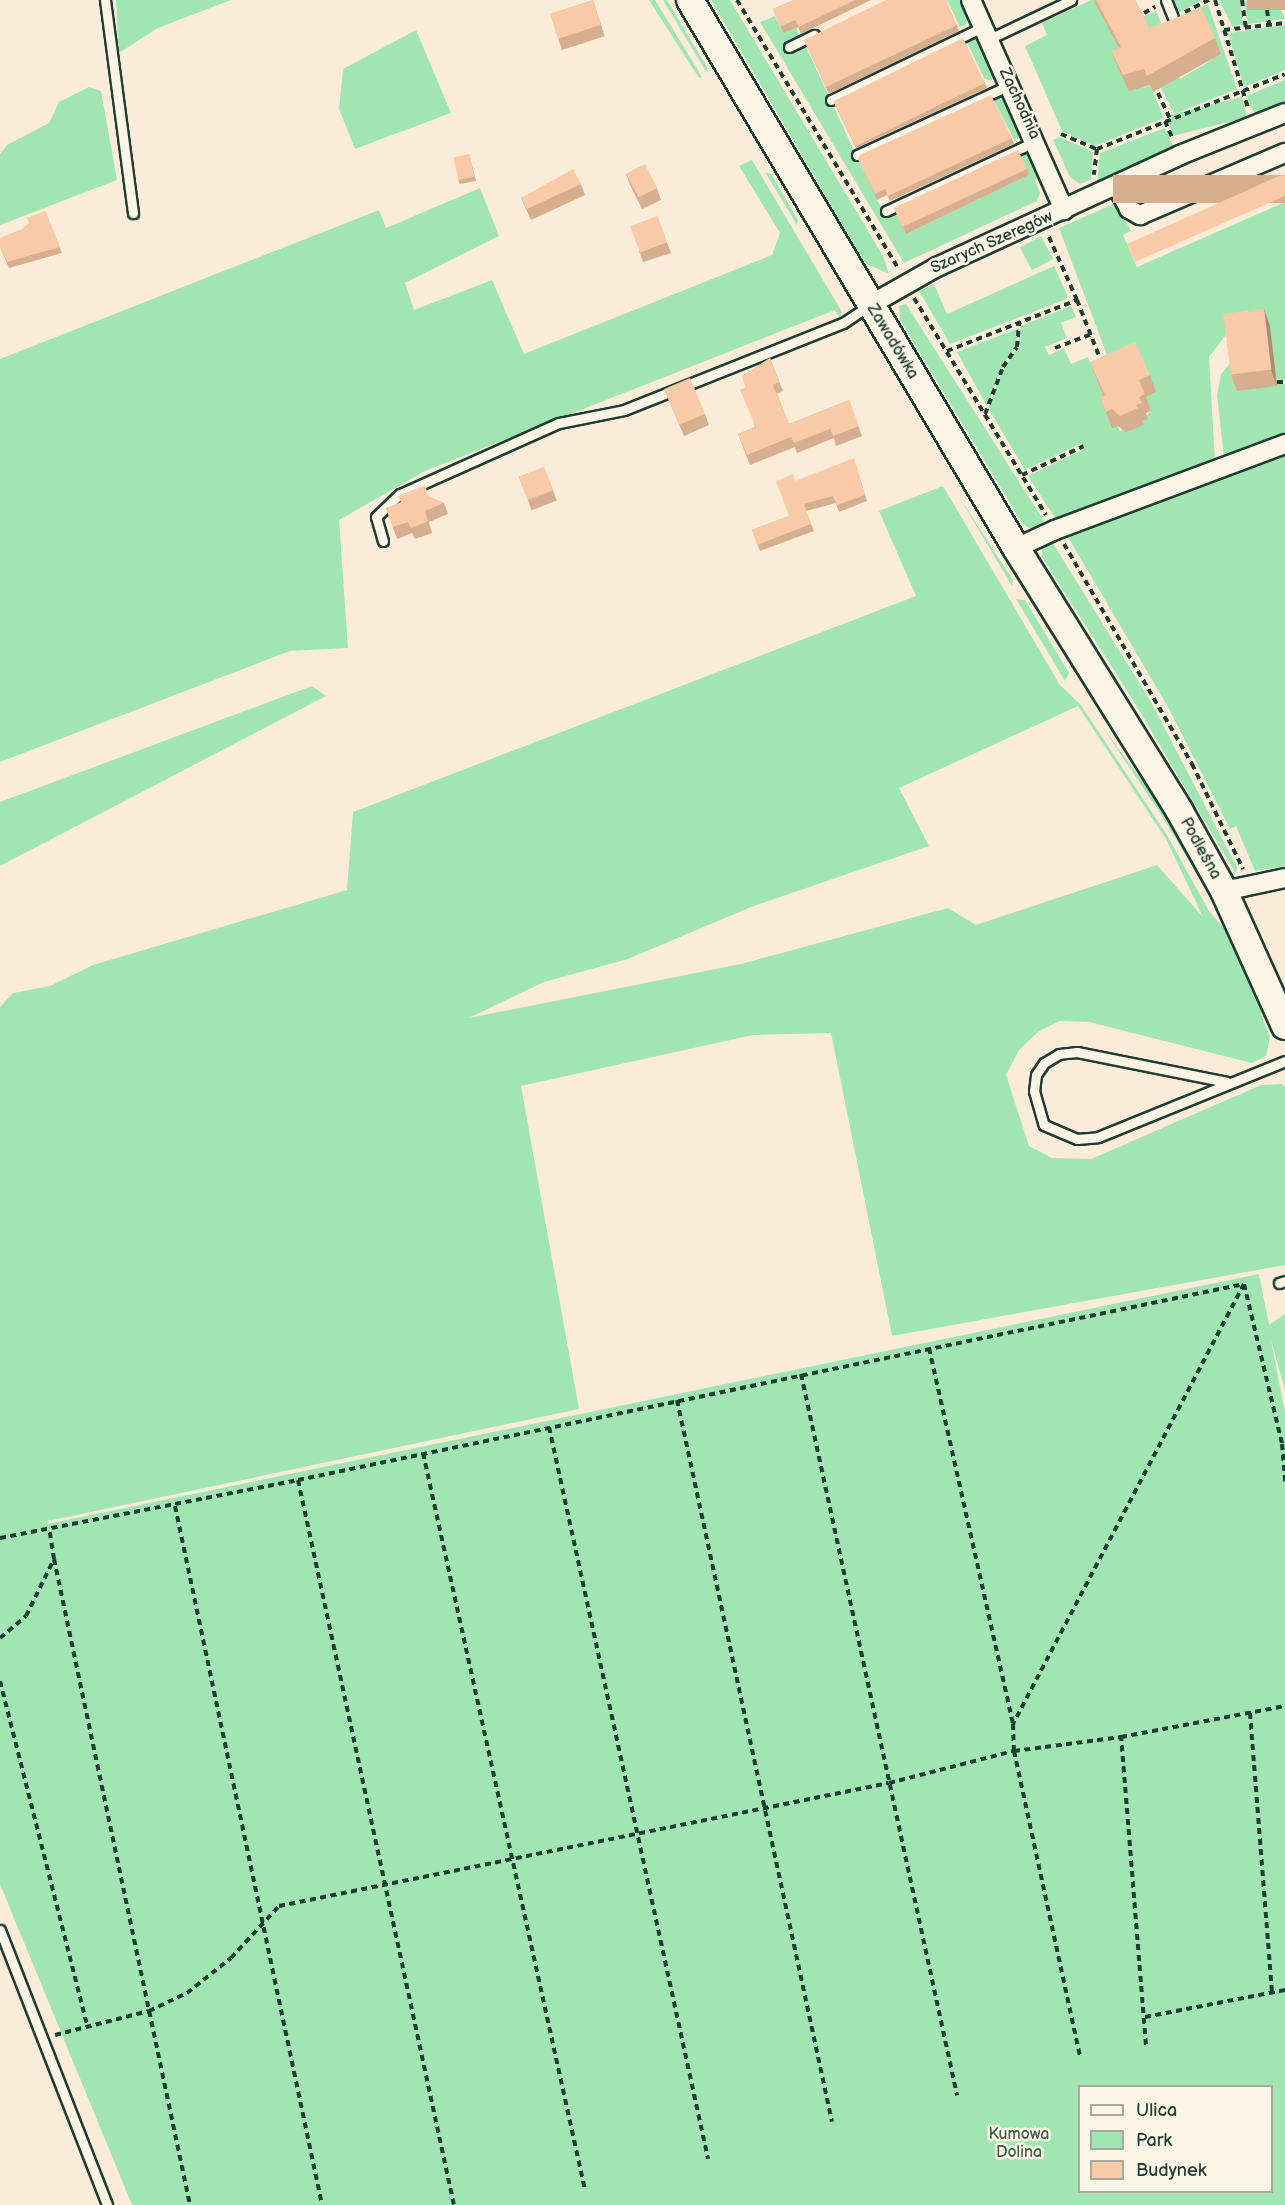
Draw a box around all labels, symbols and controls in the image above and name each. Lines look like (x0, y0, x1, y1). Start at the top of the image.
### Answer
street label: Zachodnia (994, 65, 1044, 143)
street label: Szarych Szeregów (928, 207, 1056, 279)
street label: Zawadówka (862, 301, 922, 383)
street label: Podleśna (1175, 815, 1225, 883)
legend (1078, 2085, 1273, 2193)
text: Ulica (1136, 2100, 1177, 2121)
park label: Kumowa Dolina (989, 2125, 1049, 2163)
text: Park (1136, 2130, 1172, 2151)
text: Budynek (1136, 2160, 1206, 2181)

